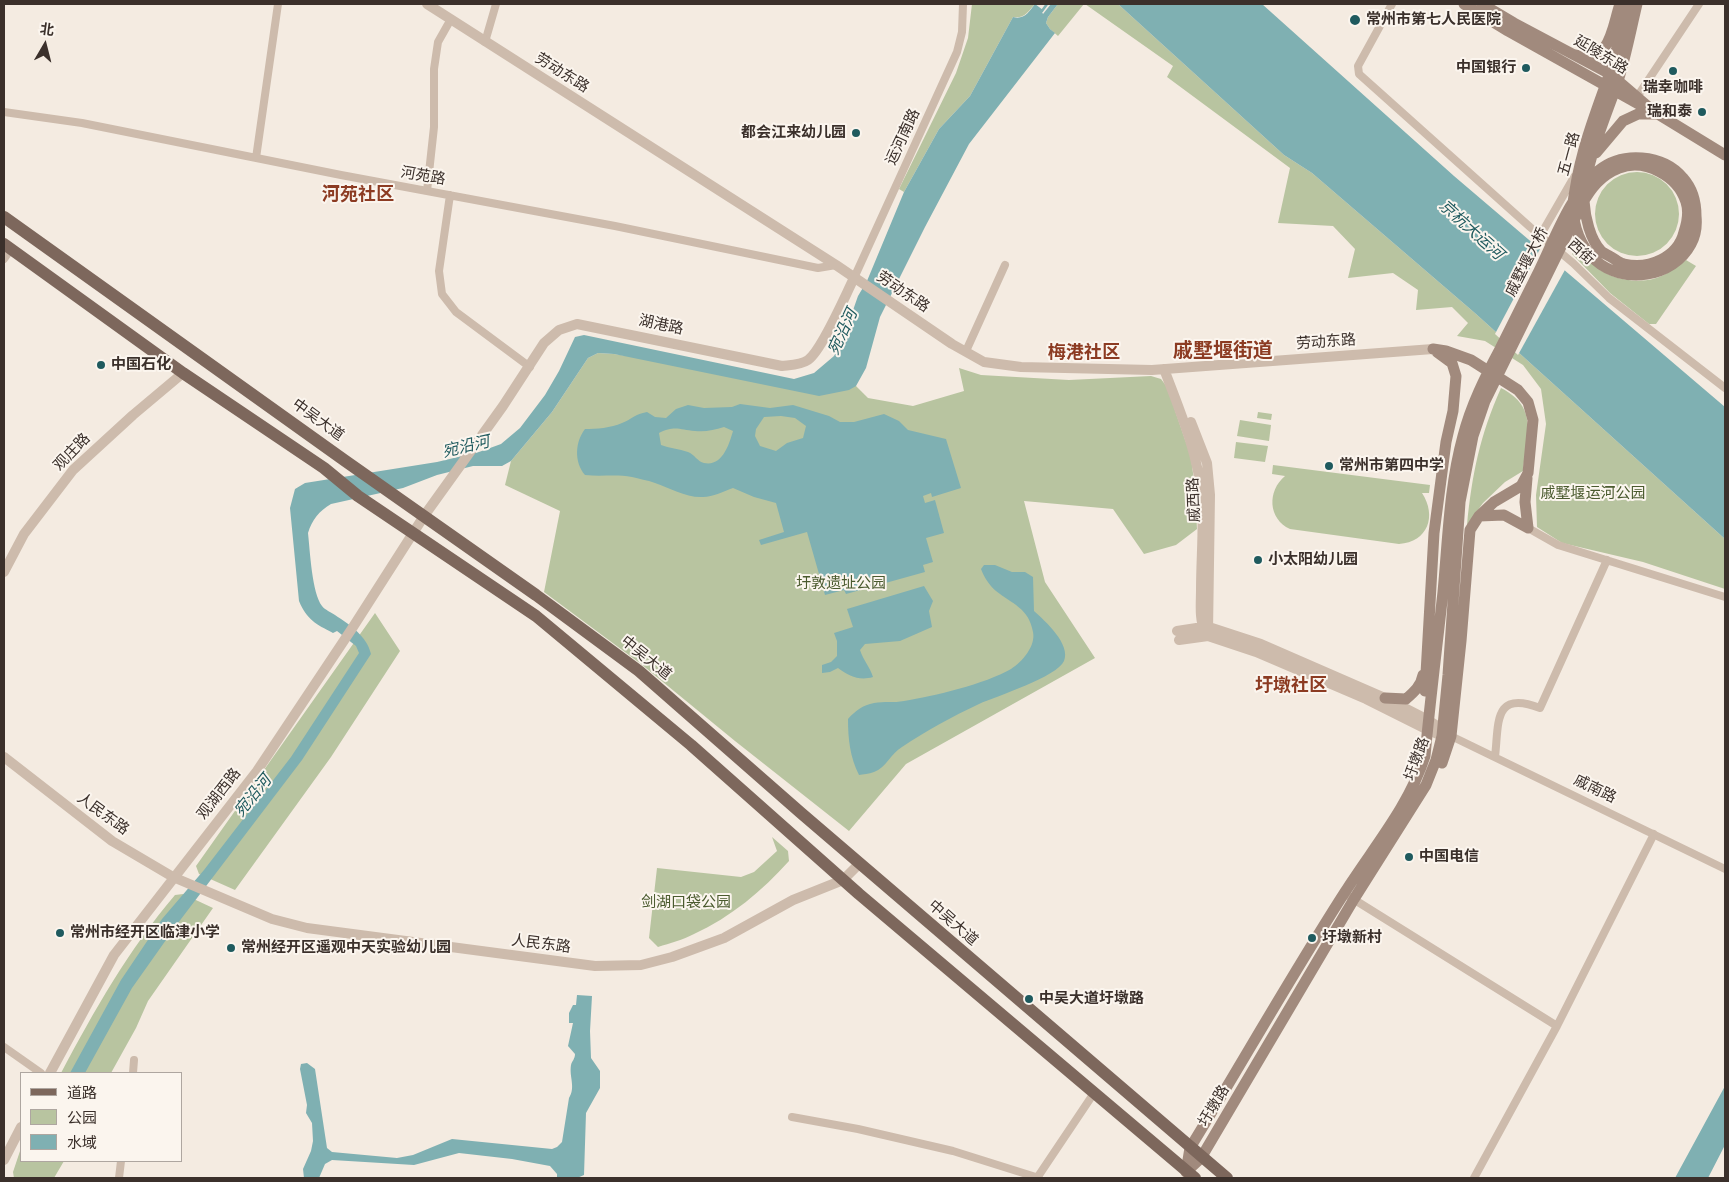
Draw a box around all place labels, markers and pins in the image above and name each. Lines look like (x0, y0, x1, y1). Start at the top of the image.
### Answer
place label: 常州市第七人民医院 (1366, 11, 1501, 29)
marker: 常州市第七人民医院 (1348, 13, 1362, 27)
place label: 中国银行 (1456, 59, 1516, 77)
marker: 中国银行 (1520, 62, 1532, 74)
marker: 瑞幸咖啡 (1667, 65, 1679, 77)
place label: 瑞幸咖啡 (1643, 79, 1703, 97)
place label: 瑞和泰 (1647, 103, 1692, 121)
marker: 瑞和泰 (1696, 106, 1708, 118)
place label: 都会江来幼儿园 (741, 124, 846, 142)
marker: 都会江来幼儿园 (850, 127, 862, 139)
place label: 中国石化 (111, 356, 171, 374)
marker: 中国石化 (95, 359, 107, 371)
place label: 常州市第四中学 (1339, 457, 1444, 475)
marker: 常州市第四中学 (1323, 460, 1335, 472)
place label: 小太阳幼儿园 (1268, 551, 1358, 569)
marker: 小太阳幼儿园 (1252, 554, 1264, 566)
place label: 中国电信 (1419, 848, 1479, 866)
marker: 中国电信 (1403, 851, 1415, 863)
place label: 常州市经开区临津小学 (70, 924, 220, 942)
marker: 常州市经开区临津小学 (54, 927, 66, 939)
place label: 圩墩新村 (1322, 929, 1382, 947)
marker: 圩墩新村 (1306, 932, 1318, 944)
place label: 常州经开区遥观中天实验幼儿园 (241, 939, 451, 957)
marker: 常州经开区遥观中天实验幼儿园 (225, 942, 237, 954)
place label: 中吴大道圩墩路 (1039, 990, 1144, 1008)
marker: 中吴大道圩墩路 (1023, 993, 1035, 1005)

